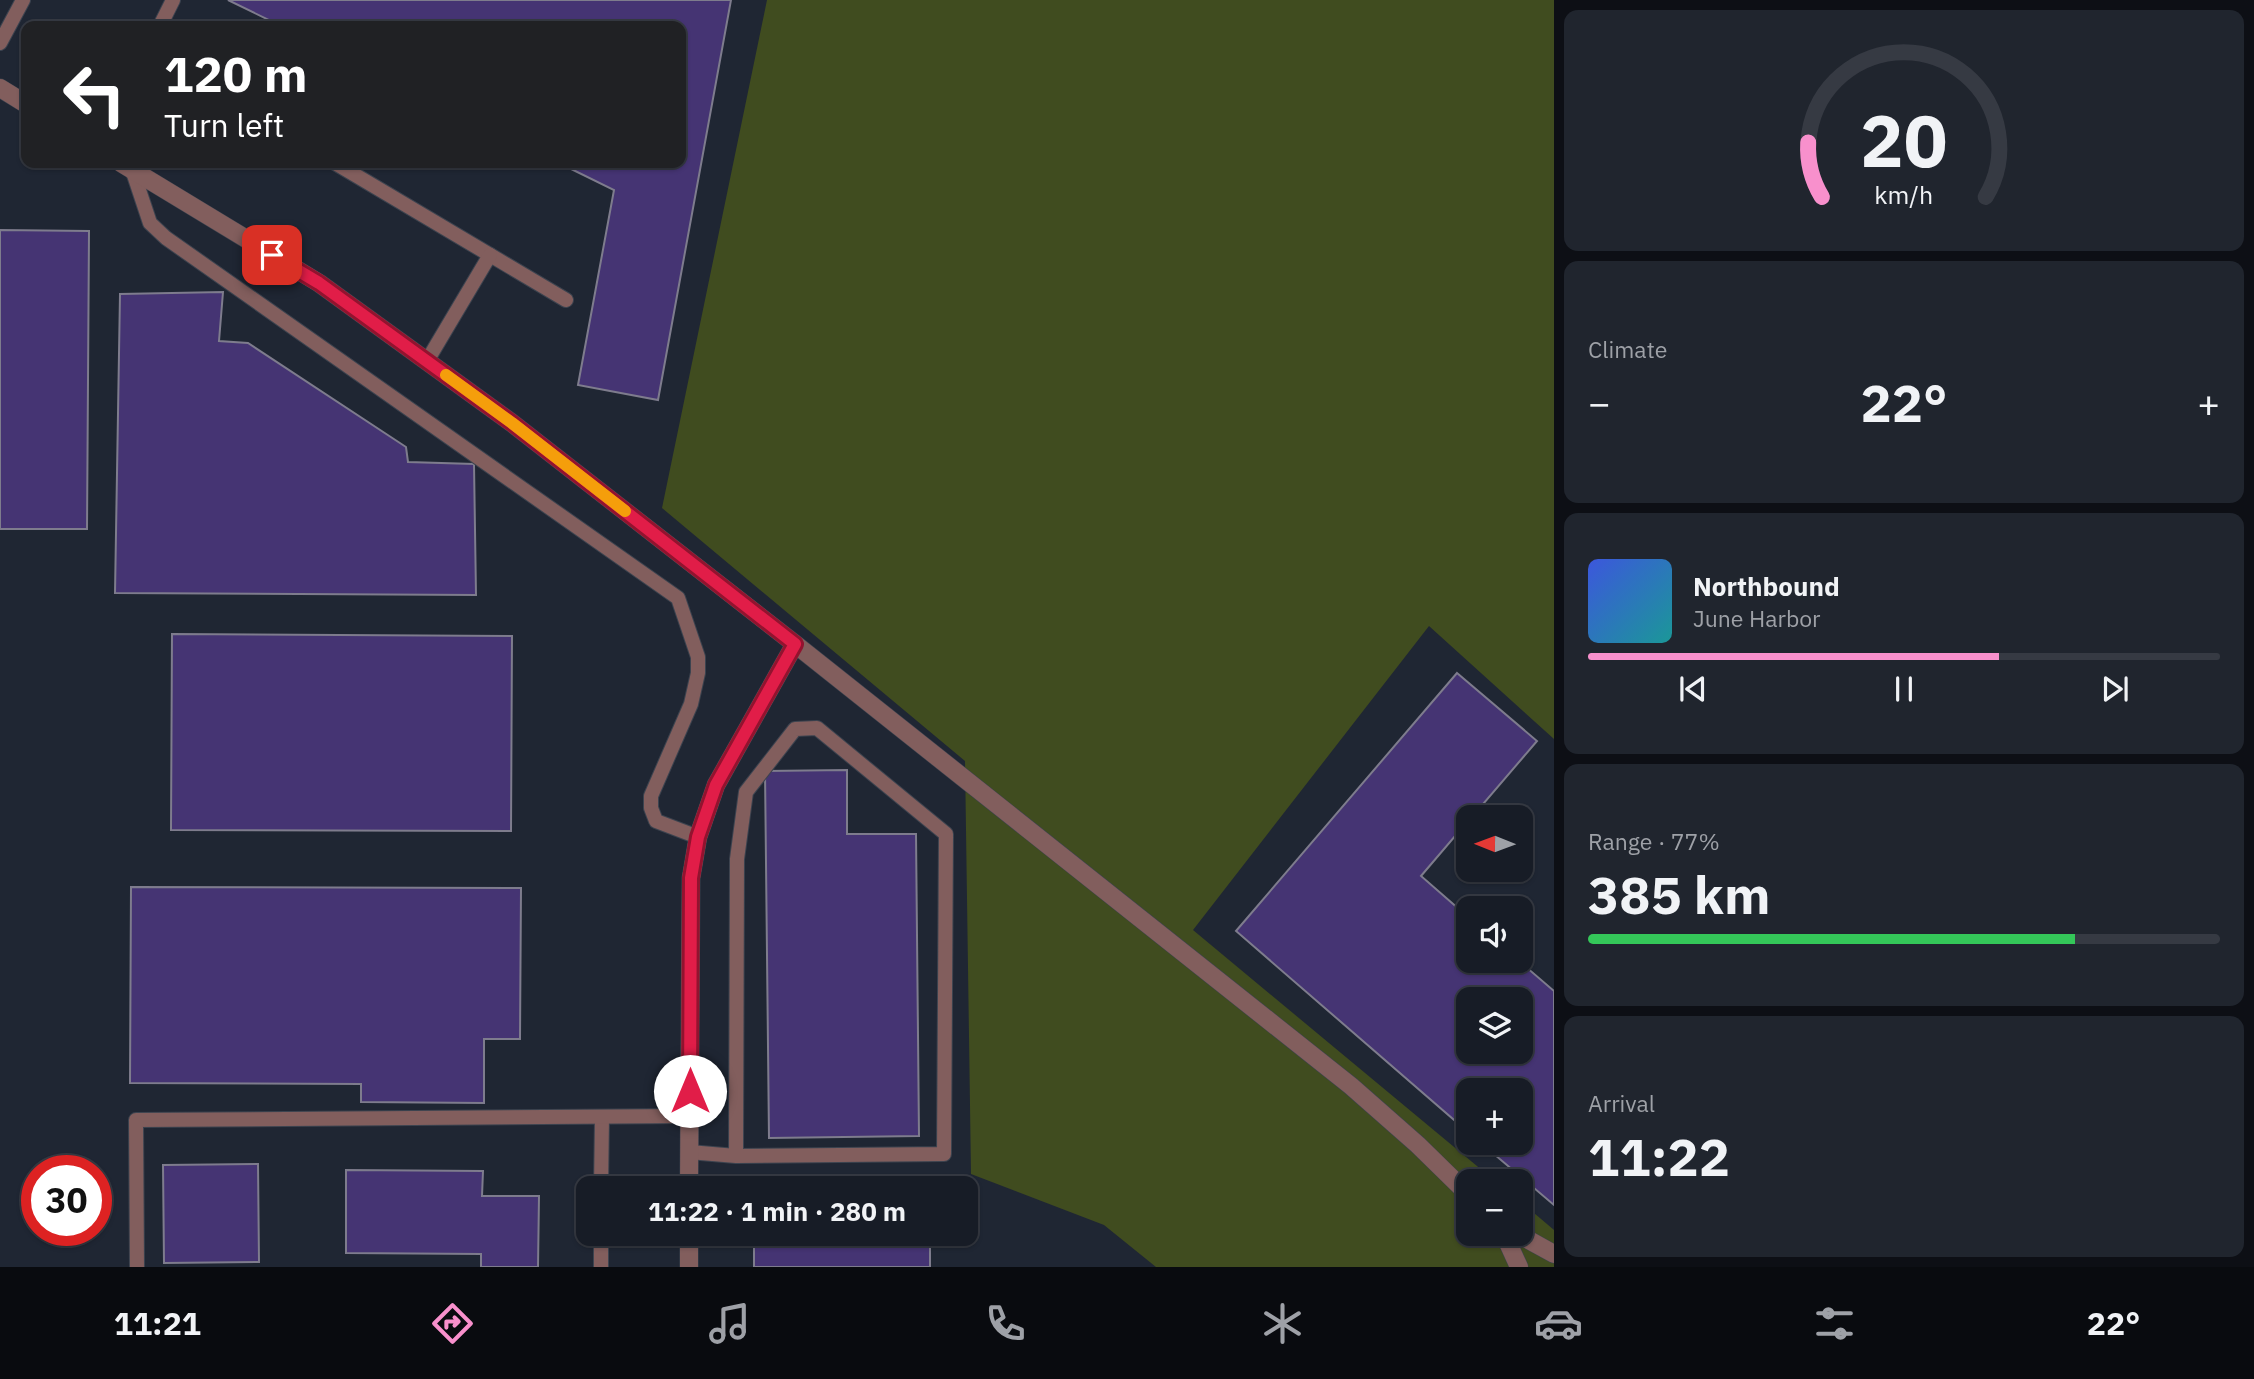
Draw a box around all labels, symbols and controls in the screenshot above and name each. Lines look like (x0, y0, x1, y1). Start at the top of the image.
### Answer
text: 120 m (164, 42, 308, 105)
icon: left (49, 49, 140, 140)
text: 20 (1860, 92, 1948, 187)
text: Turn left (164, 104, 284, 146)
text: km/h (1875, 178, 1933, 211)
pin (242, 225, 302, 285)
icon: arrive (253, 236, 291, 274)
text: Climate (1588, 334, 1667, 364)
text: 22° (1861, 369, 1947, 436)
text: − (1588, 378, 1611, 427)
text: + (2197, 378, 2220, 427)
text: Northbound (1693, 569, 1840, 603)
text: June Harbor (1693, 603, 1821, 633)
icon: previous (1674, 670, 1712, 708)
icon: pause (1885, 670, 1923, 708)
icon: next (2096, 670, 2134, 708)
north arrow (1456, 805, 1533, 882)
map controls (1456, 805, 1533, 1246)
text: Range · 77% (1588, 826, 1720, 856)
text: 385 km (1588, 861, 1770, 928)
button: sound (1456, 896, 1533, 973)
button: layers (1456, 987, 1533, 1064)
position arrow (653, 1054, 727, 1128)
button: + (1456, 1078, 1533, 1155)
text: Arrival (1588, 1088, 1655, 1118)
text: 11:22 (1588, 1123, 1730, 1190)
speed limit sign: 30 (21, 1155, 112, 1246)
button: − (1456, 1169, 1533, 1246)
text: 11:22 · 1 min · 280 m (648, 1194, 906, 1228)
icon: directions (428, 1299, 477, 1348)
icon: music (705, 1299, 754, 1348)
icon: phone (981, 1299, 1030, 1348)
icon: climate (1258, 1299, 1307, 1348)
icon: car (1534, 1299, 1583, 1348)
icon: filters (1810, 1299, 1859, 1348)
text: 11:21 (114, 1302, 201, 1344)
text: 22° (2087, 1302, 2140, 1344)

